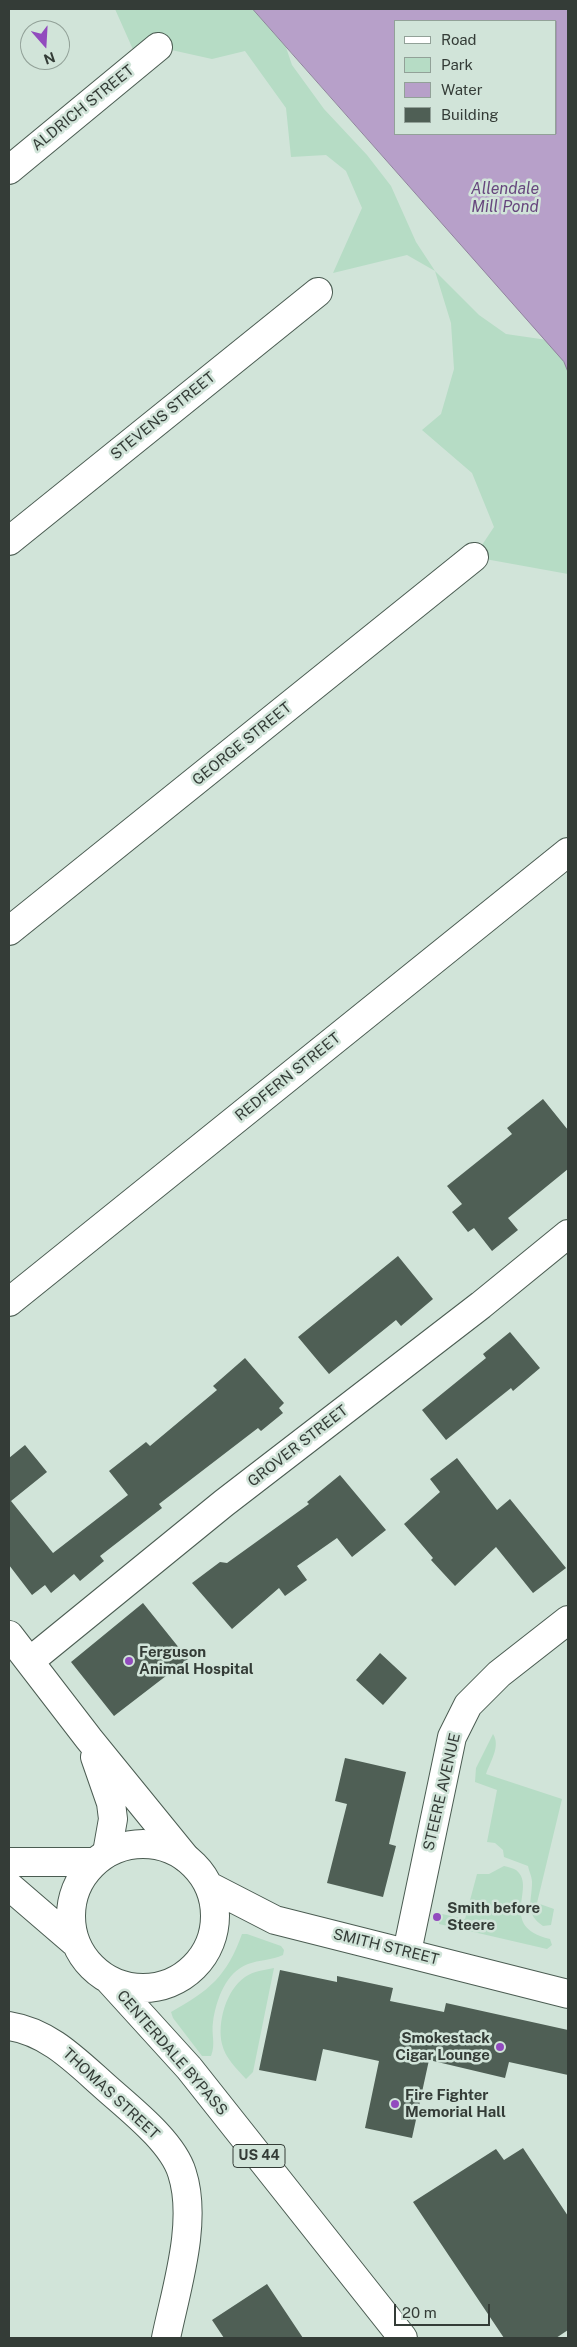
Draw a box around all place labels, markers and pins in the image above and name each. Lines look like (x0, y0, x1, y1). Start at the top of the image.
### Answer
place label: Ferguson Animal Hospital (139, 1643, 254, 1678)
marker: Ferguson Animal Hospital (123, 1655, 135, 1667)
place label: Smith before Steere (447, 1899, 540, 1934)
marker: Smith before Steere (431, 1911, 443, 1923)
place label: Smokestack Cigar Lounge (395, 2029, 490, 2064)
marker: Smokestack Cigar Lounge (494, 2041, 506, 2053)
place label: Fire Fighter Memorial Hall (405, 2086, 506, 2121)
marker: Fire Fighter Memorial Hall (389, 2098, 401, 2110)

